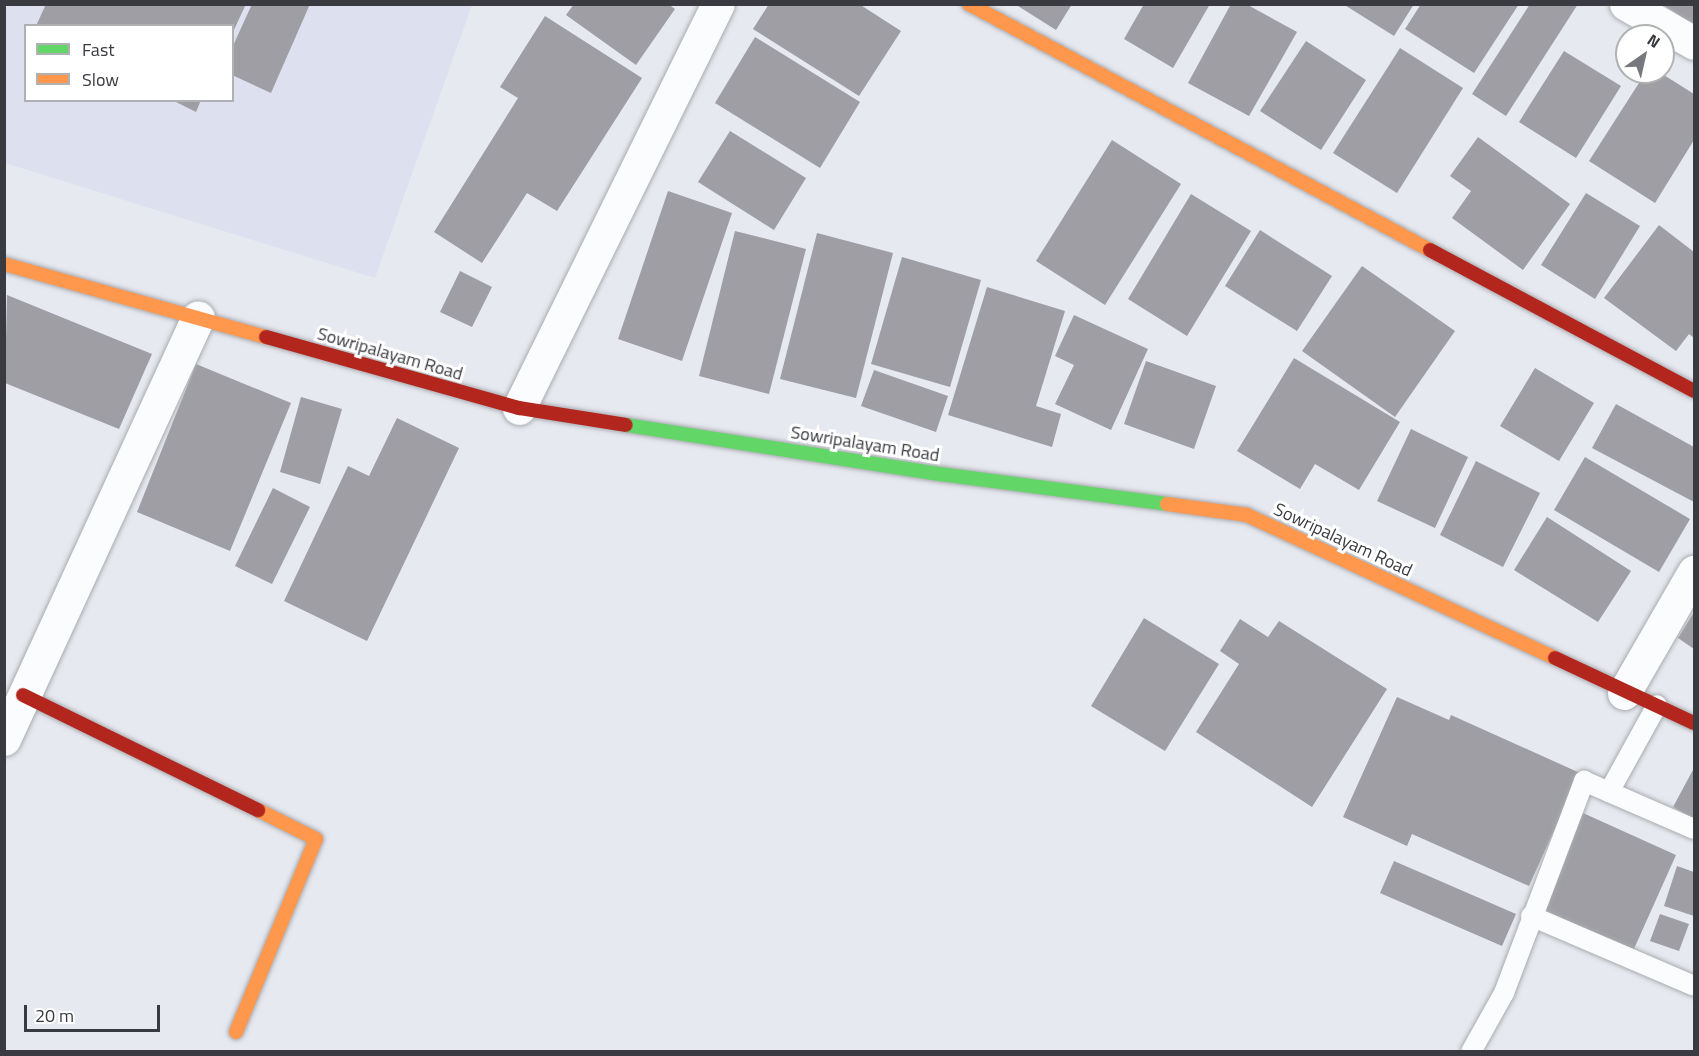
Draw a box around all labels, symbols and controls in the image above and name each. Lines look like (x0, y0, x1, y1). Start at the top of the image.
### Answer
legend (24, 24, 234, 102)
north arrow (1615, 24, 1675, 84)
text: N (1643, 28, 1665, 54)
text: Fast (82, 36, 115, 63)
text: Slow (82, 66, 119, 93)
street label: Sowripalayam Road (315, 323, 465, 385)
street label: Sowripalayam Road (789, 422, 941, 466)
street label: Sowripalayam Road (1270, 498, 1416, 582)
scale bar (27, 993, 164, 1031)
text: 20 m (35, 1002, 74, 1029)

